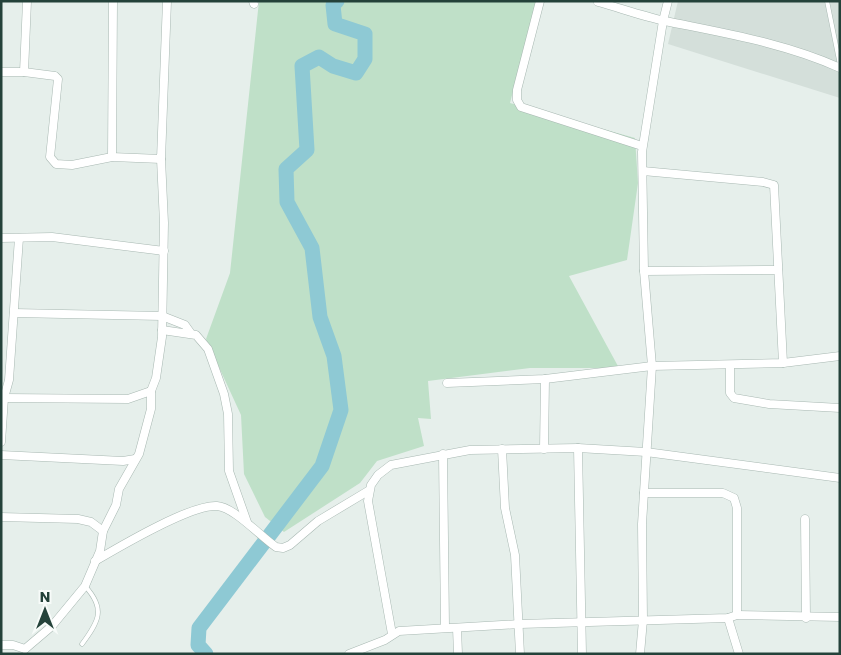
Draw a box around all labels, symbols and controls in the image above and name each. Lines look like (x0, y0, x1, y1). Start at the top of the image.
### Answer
north arrow (20, 585, 70, 635)
text: N (40, 587, 50, 607)

